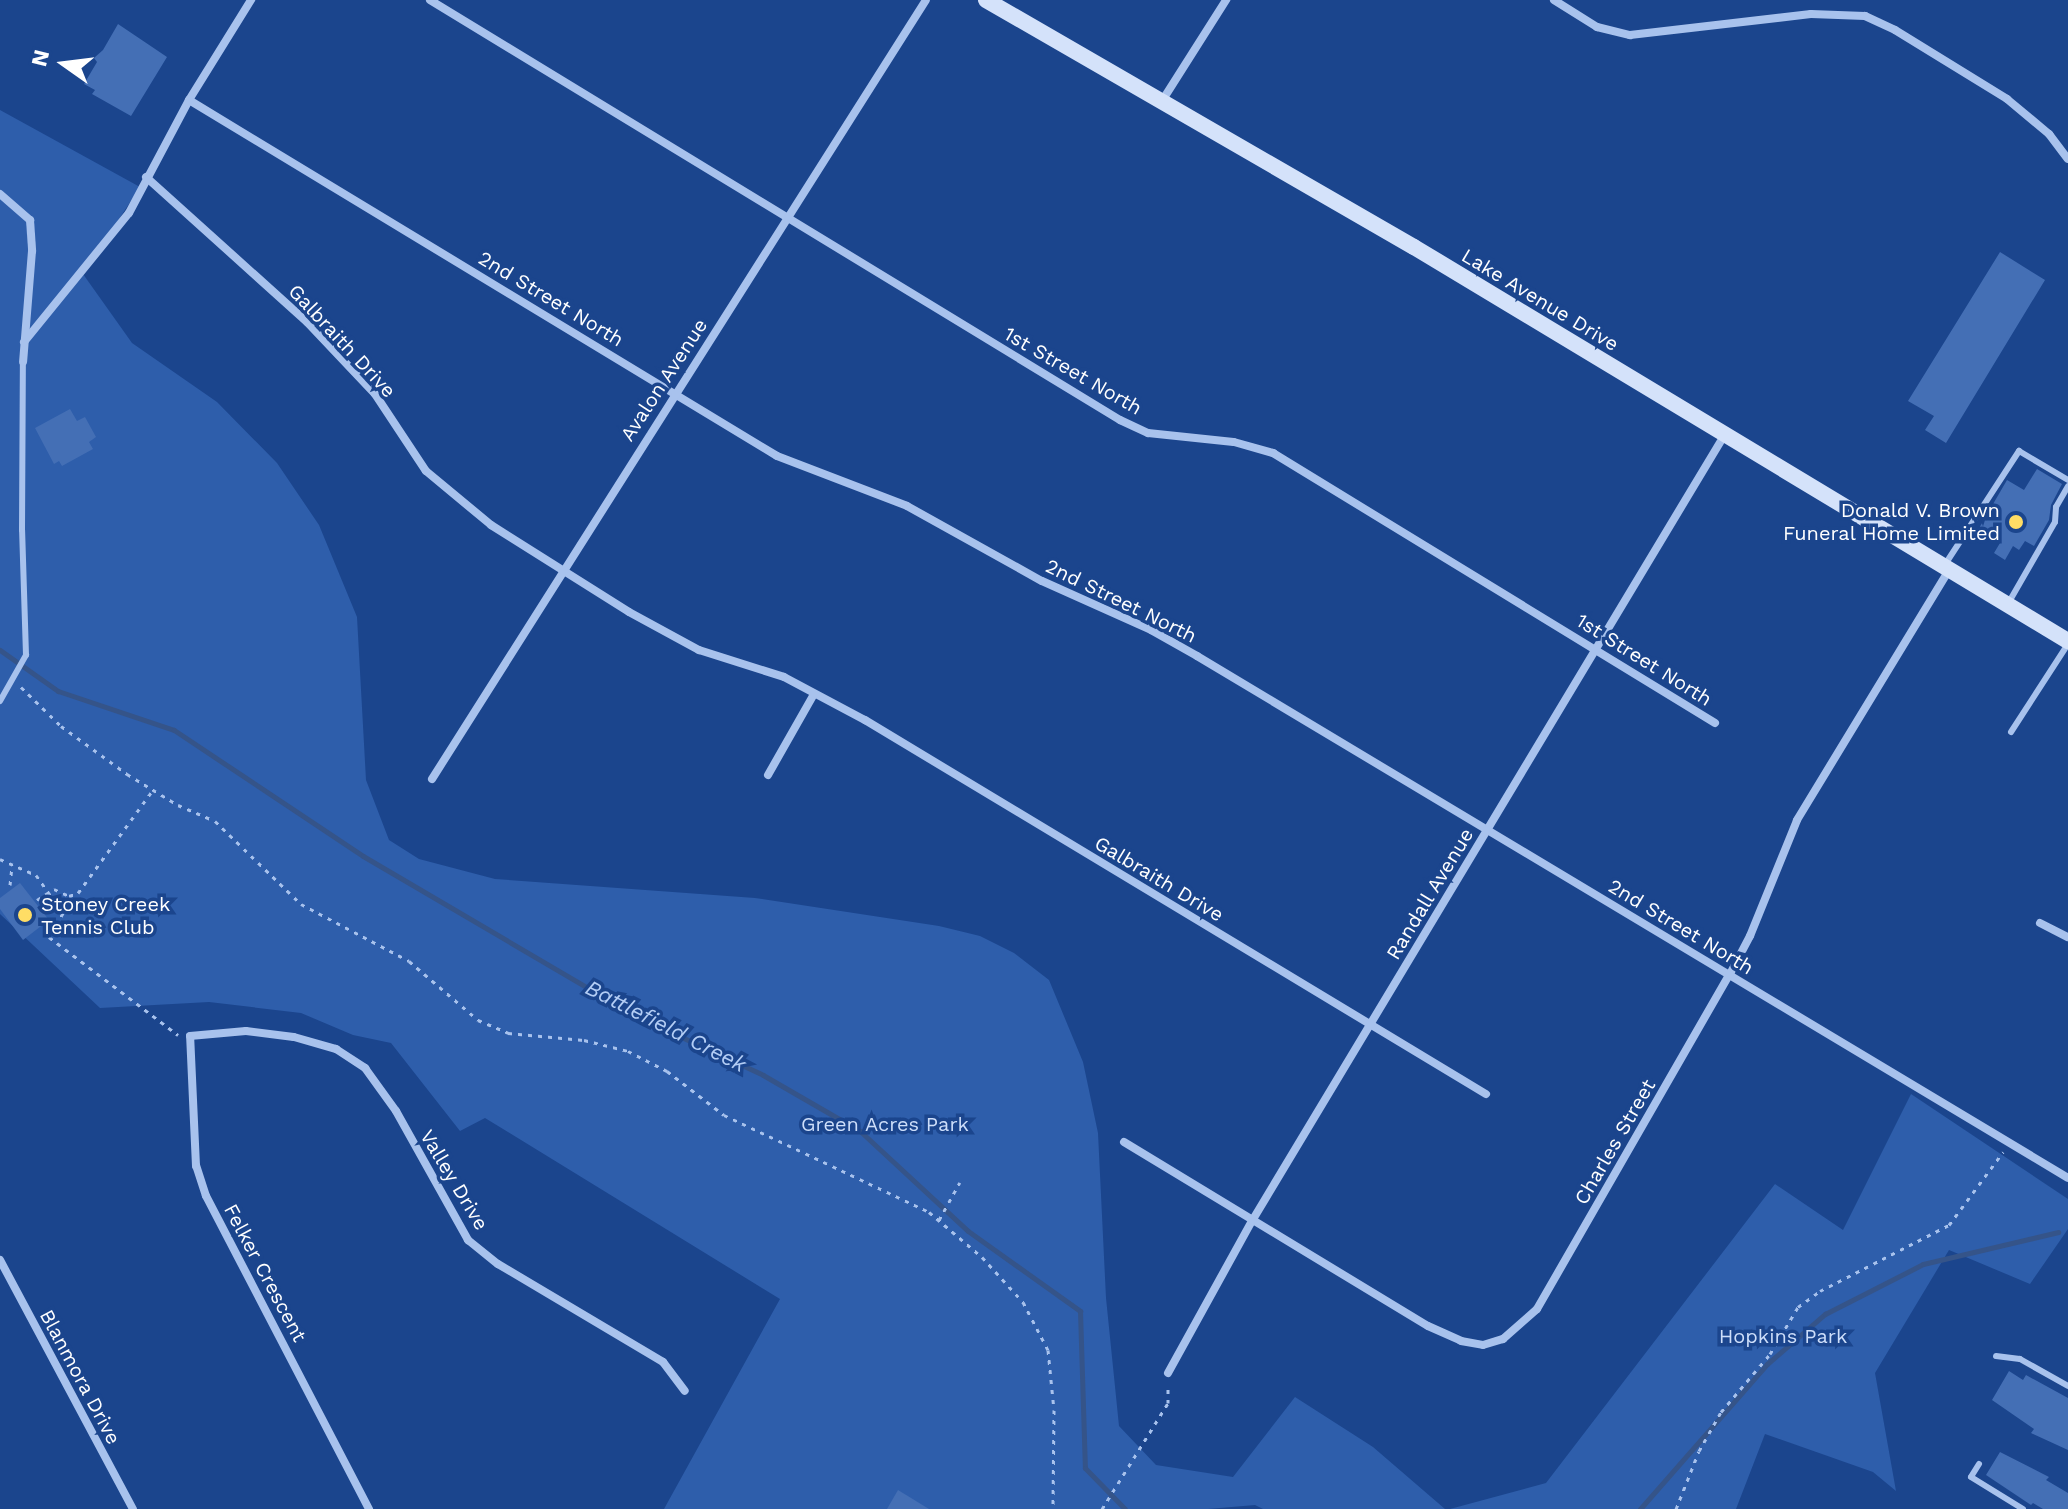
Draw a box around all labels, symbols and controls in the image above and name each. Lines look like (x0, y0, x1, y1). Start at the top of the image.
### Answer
north arrow (24, 24, 104, 104)
text: N (26, 47, 54, 69)
street label: Lake Avenue Drive (1457, 243, 1623, 357)
street label: 2nd Street North (474, 246, 628, 352)
street label: Galbraith Drive (283, 279, 401, 403)
street label: Avalon Avenue (615, 314, 713, 446)
street label: 1st Street North (1000, 322, 1146, 420)
place label: Donald V. Brown Funeral Home Limited (1782, 498, 2000, 545)
marker: Donald V. Brown Funeral Home Limited (2007, 513, 2025, 531)
street label: 2nd Street North (1041, 554, 1201, 648)
street label: 1st Street North (1572, 609, 1716, 711)
street label: Randall Avenue (1381, 823, 1479, 965)
street label: Galbraith Drive (1090, 831, 1228, 927)
street label: 2nd Street North (1604, 874, 1758, 980)
place label: Stoney Creek Tennis Club (41, 892, 171, 939)
marker: Stoney Creek Tennis Club (16, 906, 34, 924)
water label: Battlefield Creek (581, 974, 751, 1078)
street label: Charles Street (1569, 1075, 1661, 1209)
park label: Green Acres Park (801, 1112, 969, 1136)
street label: Valley Drive (415, 1125, 493, 1235)
street label: Felker Crescent (218, 1200, 312, 1346)
street label: Blanmora Drive (34, 1305, 126, 1449)
park label: Hopkins Park (1719, 1324, 1847, 1348)

